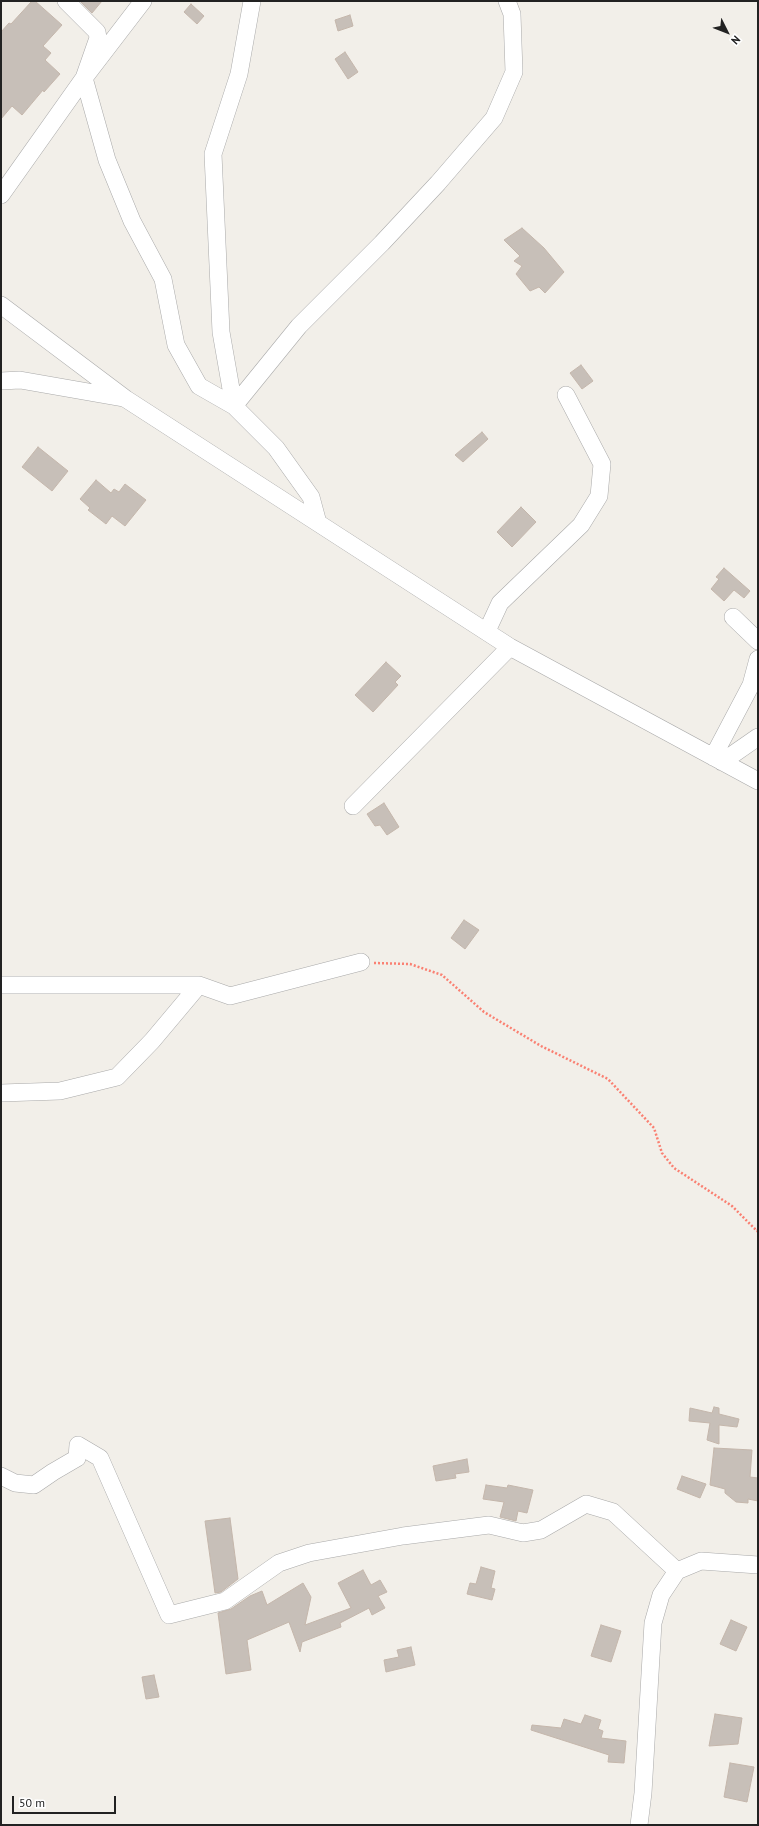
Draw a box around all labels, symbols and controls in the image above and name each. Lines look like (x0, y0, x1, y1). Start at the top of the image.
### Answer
north arrow (707, 12, 747, 52)
text: N (728, 33, 744, 47)
scale bar (14, 1788, 118, 1814)
text: 50 m (19, 1795, 45, 1810)

